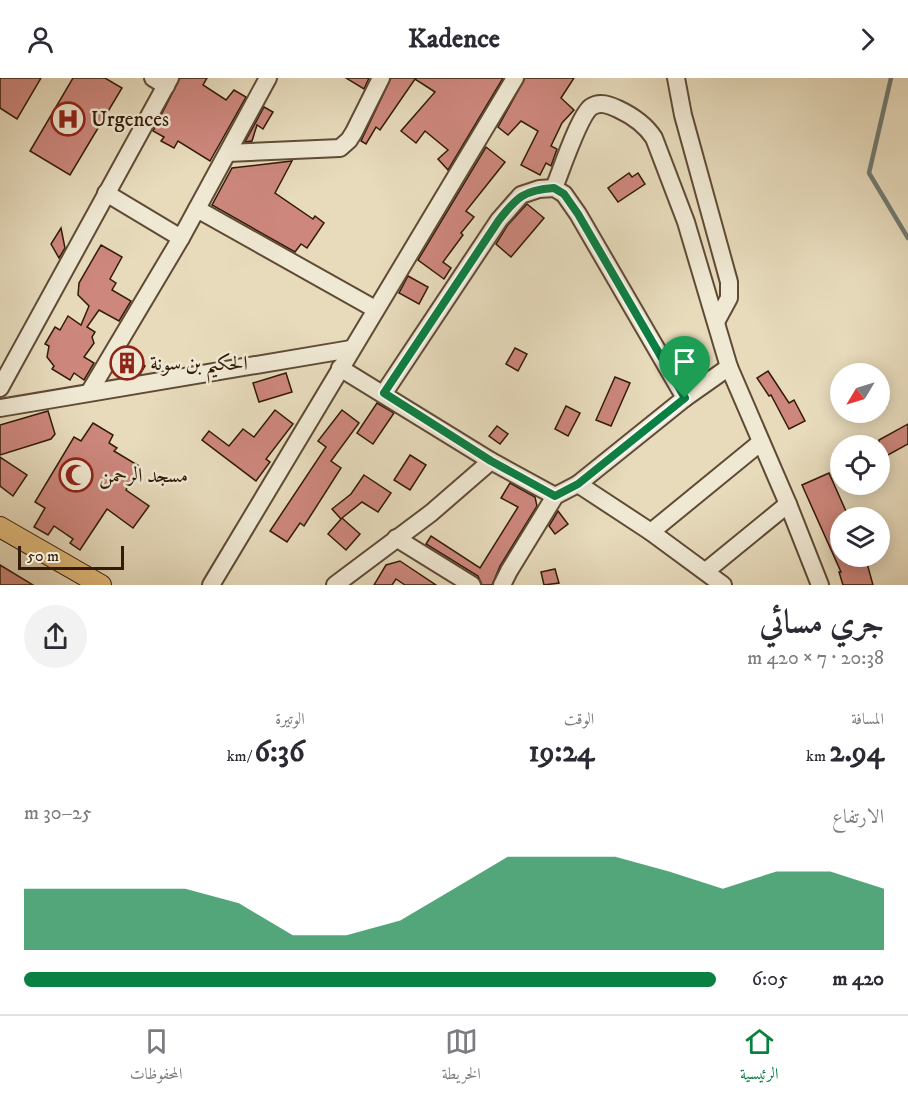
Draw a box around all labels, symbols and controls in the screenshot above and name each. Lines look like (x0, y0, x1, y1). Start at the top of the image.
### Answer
text: Kadence (408, 22, 500, 56)
icon: person (24, 23, 57, 56)
icon: forward (851, 23, 884, 56)
hospital icon: Urgences (50, 101, 86, 137)
place label: Urgences (91, 107, 169, 133)
pin (659, 336, 710, 398)
building icon: الحكيم بن سونة (109, 345, 145, 381)
icon: arrive (668, 345, 701, 378)
place label: الحكيم بن سونة (150, 351, 248, 384)
north arrow (830, 363, 890, 423)
map controls (830, 363, 890, 567)
button: locate (830, 435, 890, 495)
mosque icon: مسجد الرحمن (58, 457, 94, 493)
place label: مسجد الرحمن (99, 463, 188, 489)
button: layers (830, 507, 890, 567)
scale bar (18, 543, 124, 570)
text: 50 m (27, 546, 59, 566)
text: جري مسائي (759, 603, 884, 644)
button: share (24, 605, 87, 668)
text: 20:38 · 7 × 420 m (747, 646, 884, 671)
text: الوتيرة (275, 709, 305, 729)
text: الوقت (564, 709, 594, 729)
text: المسافة (851, 709, 884, 729)
text: 6:36 (254, 734, 305, 771)
text: 19:24 (529, 734, 594, 771)
text: 2.94 (829, 734, 884, 771)
text: /km (227, 746, 254, 766)
text: km (806, 746, 829, 766)
text: 25–30 m (24, 801, 92, 826)
text: الارتفاع (832, 805, 884, 830)
text: 6:05 (752, 967, 788, 992)
text: 420 m (833, 967, 884, 992)
tab: المحفوظات (130, 1025, 182, 1089)
tab: الخريطة (442, 1025, 481, 1089)
tab: الرئيسية (740, 1025, 778, 1089)

